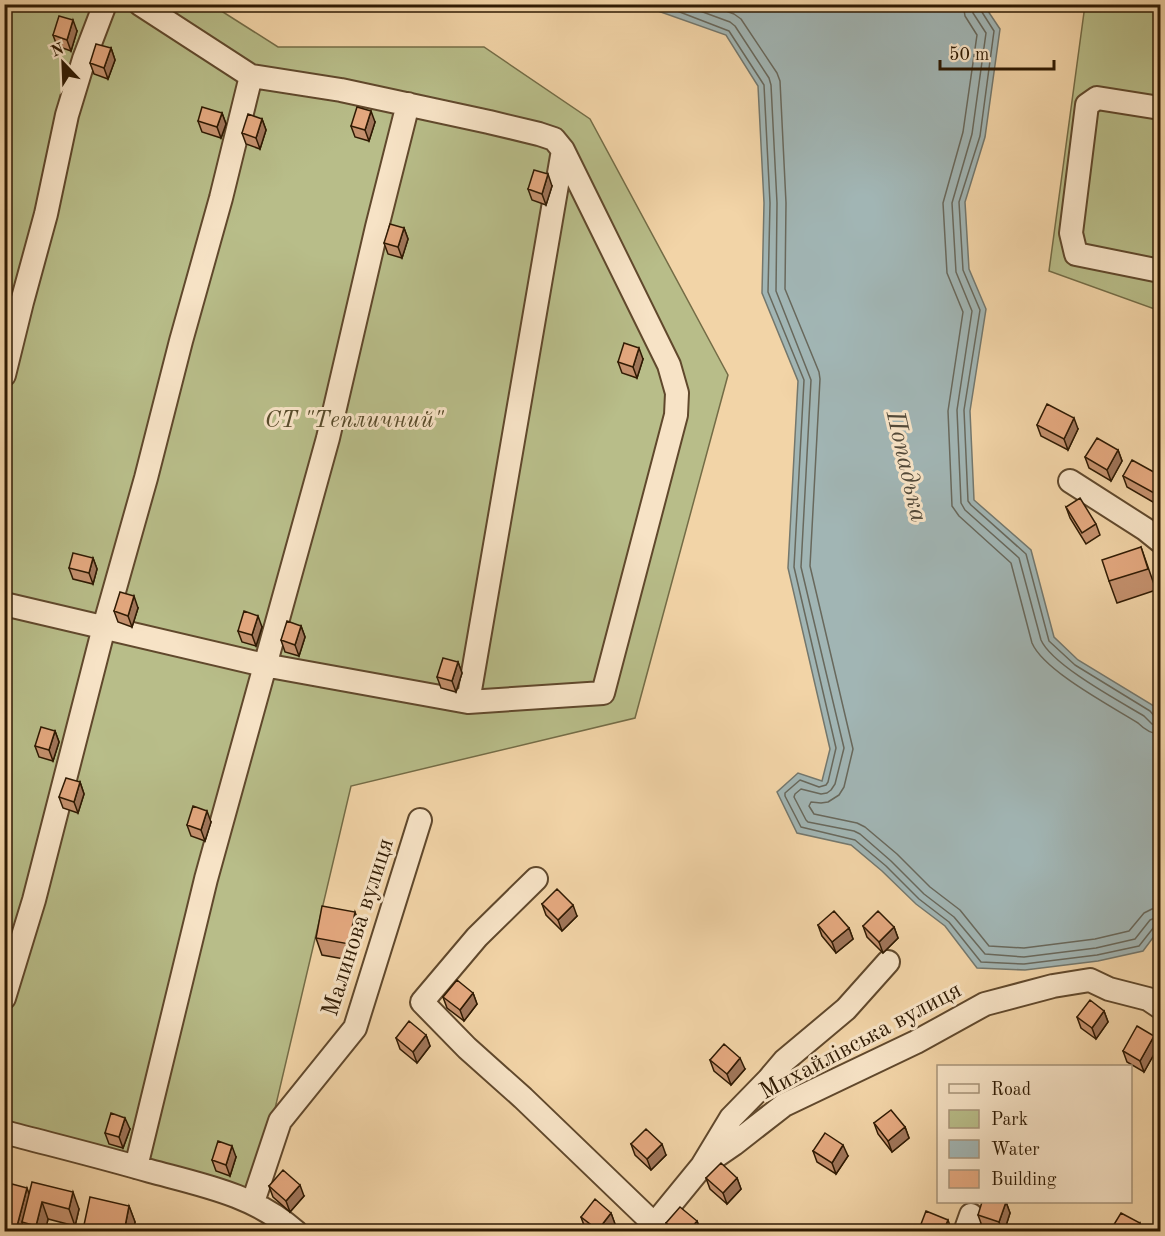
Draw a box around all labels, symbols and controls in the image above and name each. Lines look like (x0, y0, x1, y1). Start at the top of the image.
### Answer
north arrow (33, 33, 93, 93)
scale bar (940, 33, 1054, 71)
text: N (49, 41, 67, 61)
text: 50 m (949, 46, 989, 64)
water label: Попадька (880, 407, 932, 525)
park label: СТ "Тепличний" (265, 409, 445, 433)
street label: Малинова вулиця (319, 836, 399, 1020)
street label: Михайлівська вулиця (756, 978, 966, 1105)
legend (937, 1065, 1132, 1203)
text: Road (991, 1081, 1031, 1099)
text: Park (991, 1111, 1028, 1129)
text: Water (991, 1141, 1040, 1159)
text: Building (991, 1171, 1057, 1189)

